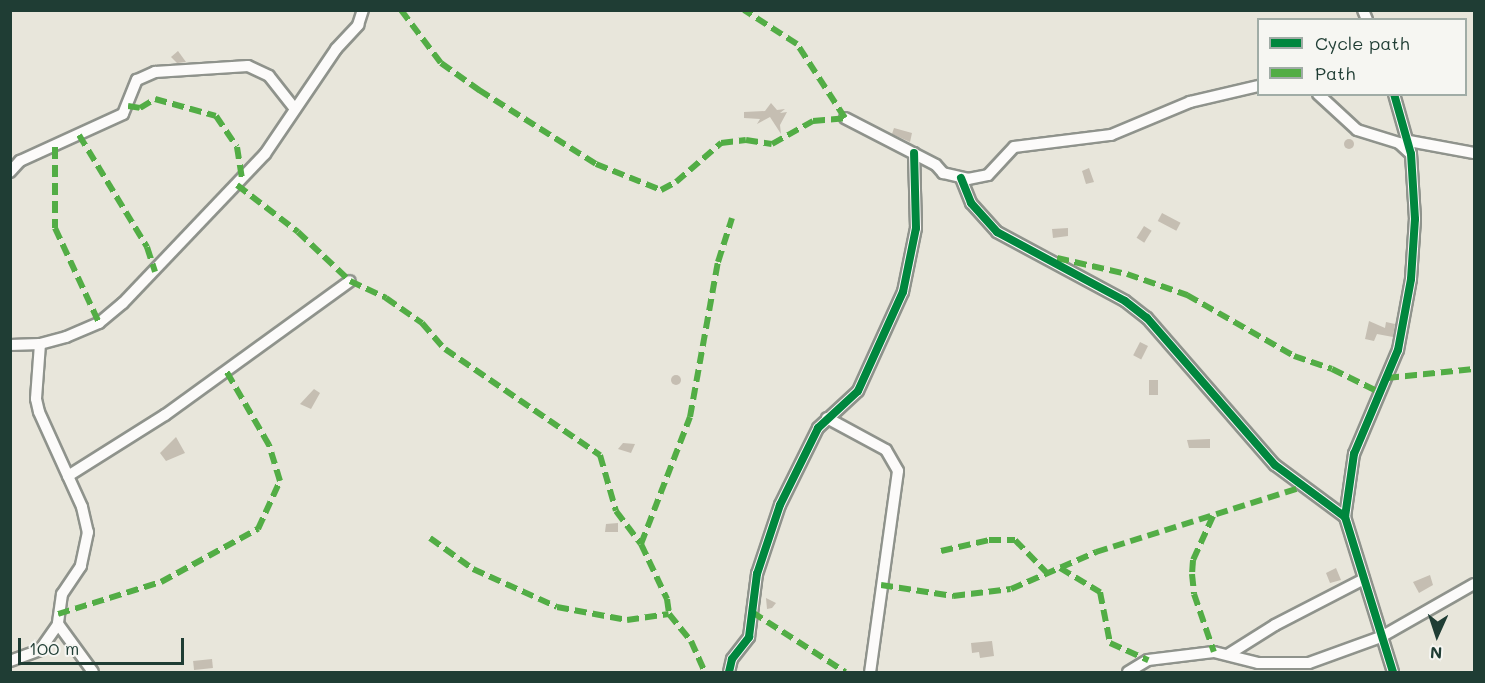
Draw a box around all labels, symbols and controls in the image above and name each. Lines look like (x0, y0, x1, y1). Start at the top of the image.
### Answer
legend (1257, 18, 1467, 96)
text: Cycle path (1315, 31, 1410, 55)
text: Path (1315, 61, 1355, 85)
north arrow (1407, 605, 1467, 665)
scale bar (21, 626, 188, 664)
text: 100 m (29, 636, 79, 660)
text: N (1429, 643, 1443, 664)

